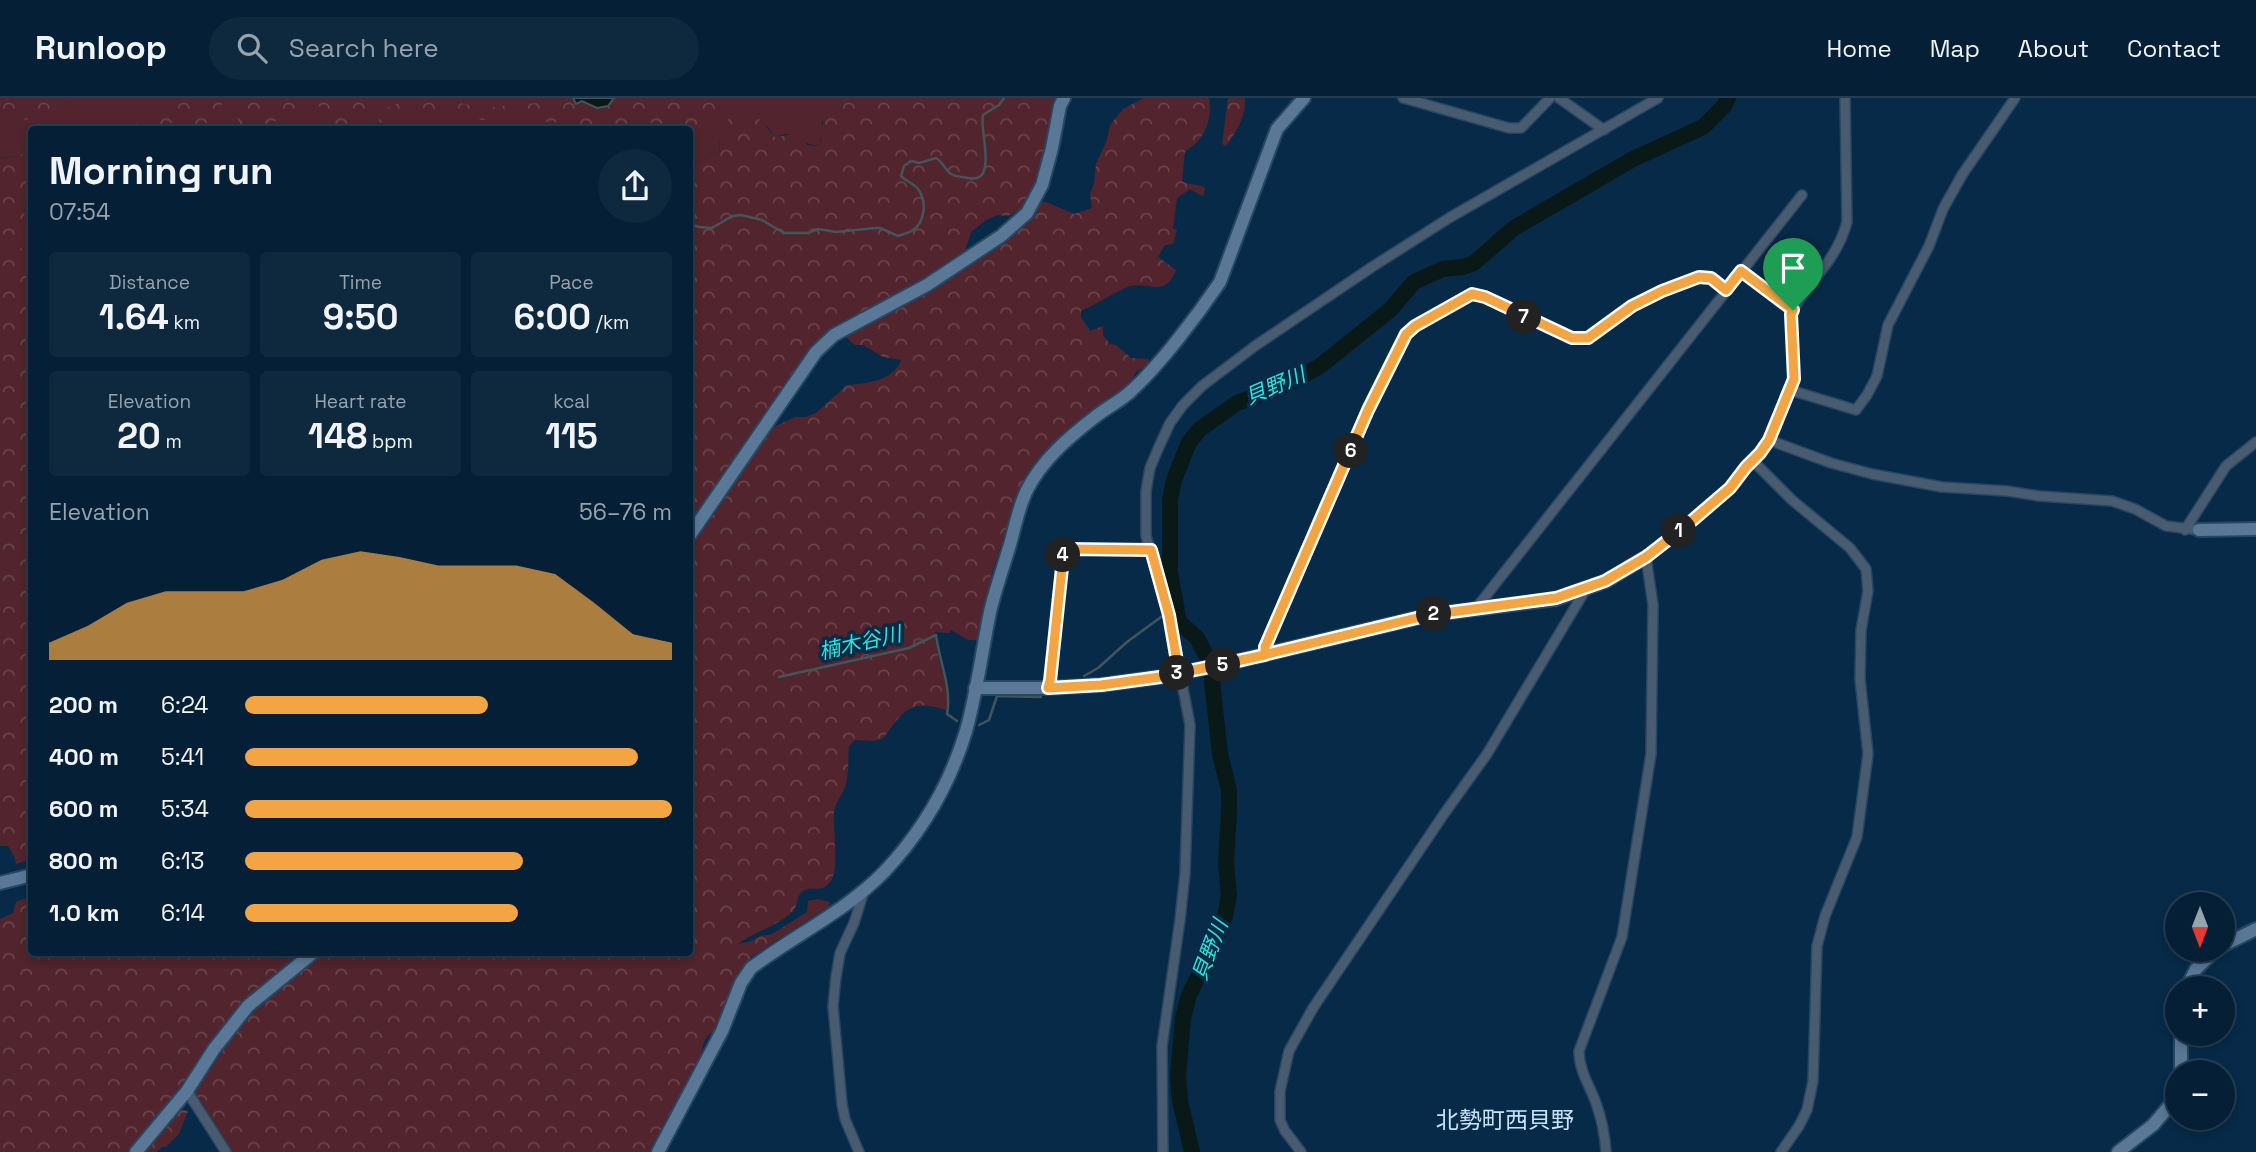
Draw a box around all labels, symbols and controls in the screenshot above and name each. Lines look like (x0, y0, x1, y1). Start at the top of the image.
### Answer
search box (209, 17, 699, 80)
text: Runloop (35, 27, 167, 69)
icon: search (233, 29, 271, 67)
text: Search here (289, 31, 439, 65)
text: Home (1826, 33, 1892, 64)
text: Map (1930, 33, 1980, 64)
text: About (2018, 33, 2089, 64)
text: Contact (2127, 33, 2221, 64)
text: Morning run (49, 147, 274, 195)
button: share (598, 149, 672, 223)
text: 07:54 (49, 197, 110, 227)
pin (1763, 238, 1823, 310)
icon: arrive (1774, 249, 1812, 287)
text: Distance (109, 270, 190, 295)
text: Time (339, 270, 382, 295)
text: Pace (549, 270, 594, 295)
text: 1.64 (99, 295, 169, 339)
text: 9:50 (323, 295, 398, 339)
text: 6:00 (514, 295, 591, 339)
pin: 7 (1506, 300, 1542, 334)
text: 7 (1518, 304, 1529, 329)
text: km (169, 310, 200, 335)
text: /km (591, 310, 629, 335)
water label: 貝野川 (1241, 360, 1311, 410)
text: Elevation (108, 389, 191, 414)
text: Heart rate (314, 389, 407, 414)
text: kcal (553, 389, 590, 414)
text: 20 (117, 414, 161, 458)
text: 148 (308, 414, 367, 458)
text: 115 (545, 414, 598, 458)
text: m (161, 429, 182, 454)
text: bpm (367, 429, 413, 454)
pin: 6 (1334, 434, 1368, 468)
text: 6 (1345, 438, 1356, 463)
text: Elevation (49, 497, 150, 527)
text: 56–76 m (579, 497, 672, 527)
pin: 1 (1662, 514, 1696, 548)
text: 1 (1674, 518, 1683, 543)
pin: 4 (1046, 538, 1080, 573)
text: 4 (1056, 542, 1069, 567)
pin: 2 (1416, 596, 1452, 632)
text: 2 (1428, 601, 1439, 626)
water label: 楠木谷川 (816, 619, 906, 665)
pin: 5 (1206, 648, 1240, 682)
text: 5 (1217, 652, 1228, 677)
pin: 3 (1160, 656, 1194, 690)
text: 3 (1171, 660, 1182, 685)
text: 200 m (49, 690, 118, 720)
text: 6:24 (161, 690, 208, 720)
text: 400 m (49, 742, 119, 772)
text: 5:41 (161, 742, 204, 772)
text: 600 m (49, 794, 119, 824)
text: 5:34 (161, 794, 209, 824)
text: 800 m (49, 846, 118, 876)
text: 6:13 (161, 846, 204, 876)
north arrow (2165, 892, 2235, 962)
map controls (2165, 892, 2235, 1130)
text: 1.0 km (49, 898, 119, 928)
text: 6:14 (161, 898, 205, 928)
water label: 貝野川 (1186, 914, 1234, 984)
button: + (2165, 976, 2235, 1046)
button: − (2165, 1060, 2235, 1130)
district label: 北勢町西貝野 (1436, 1105, 1574, 1135)

